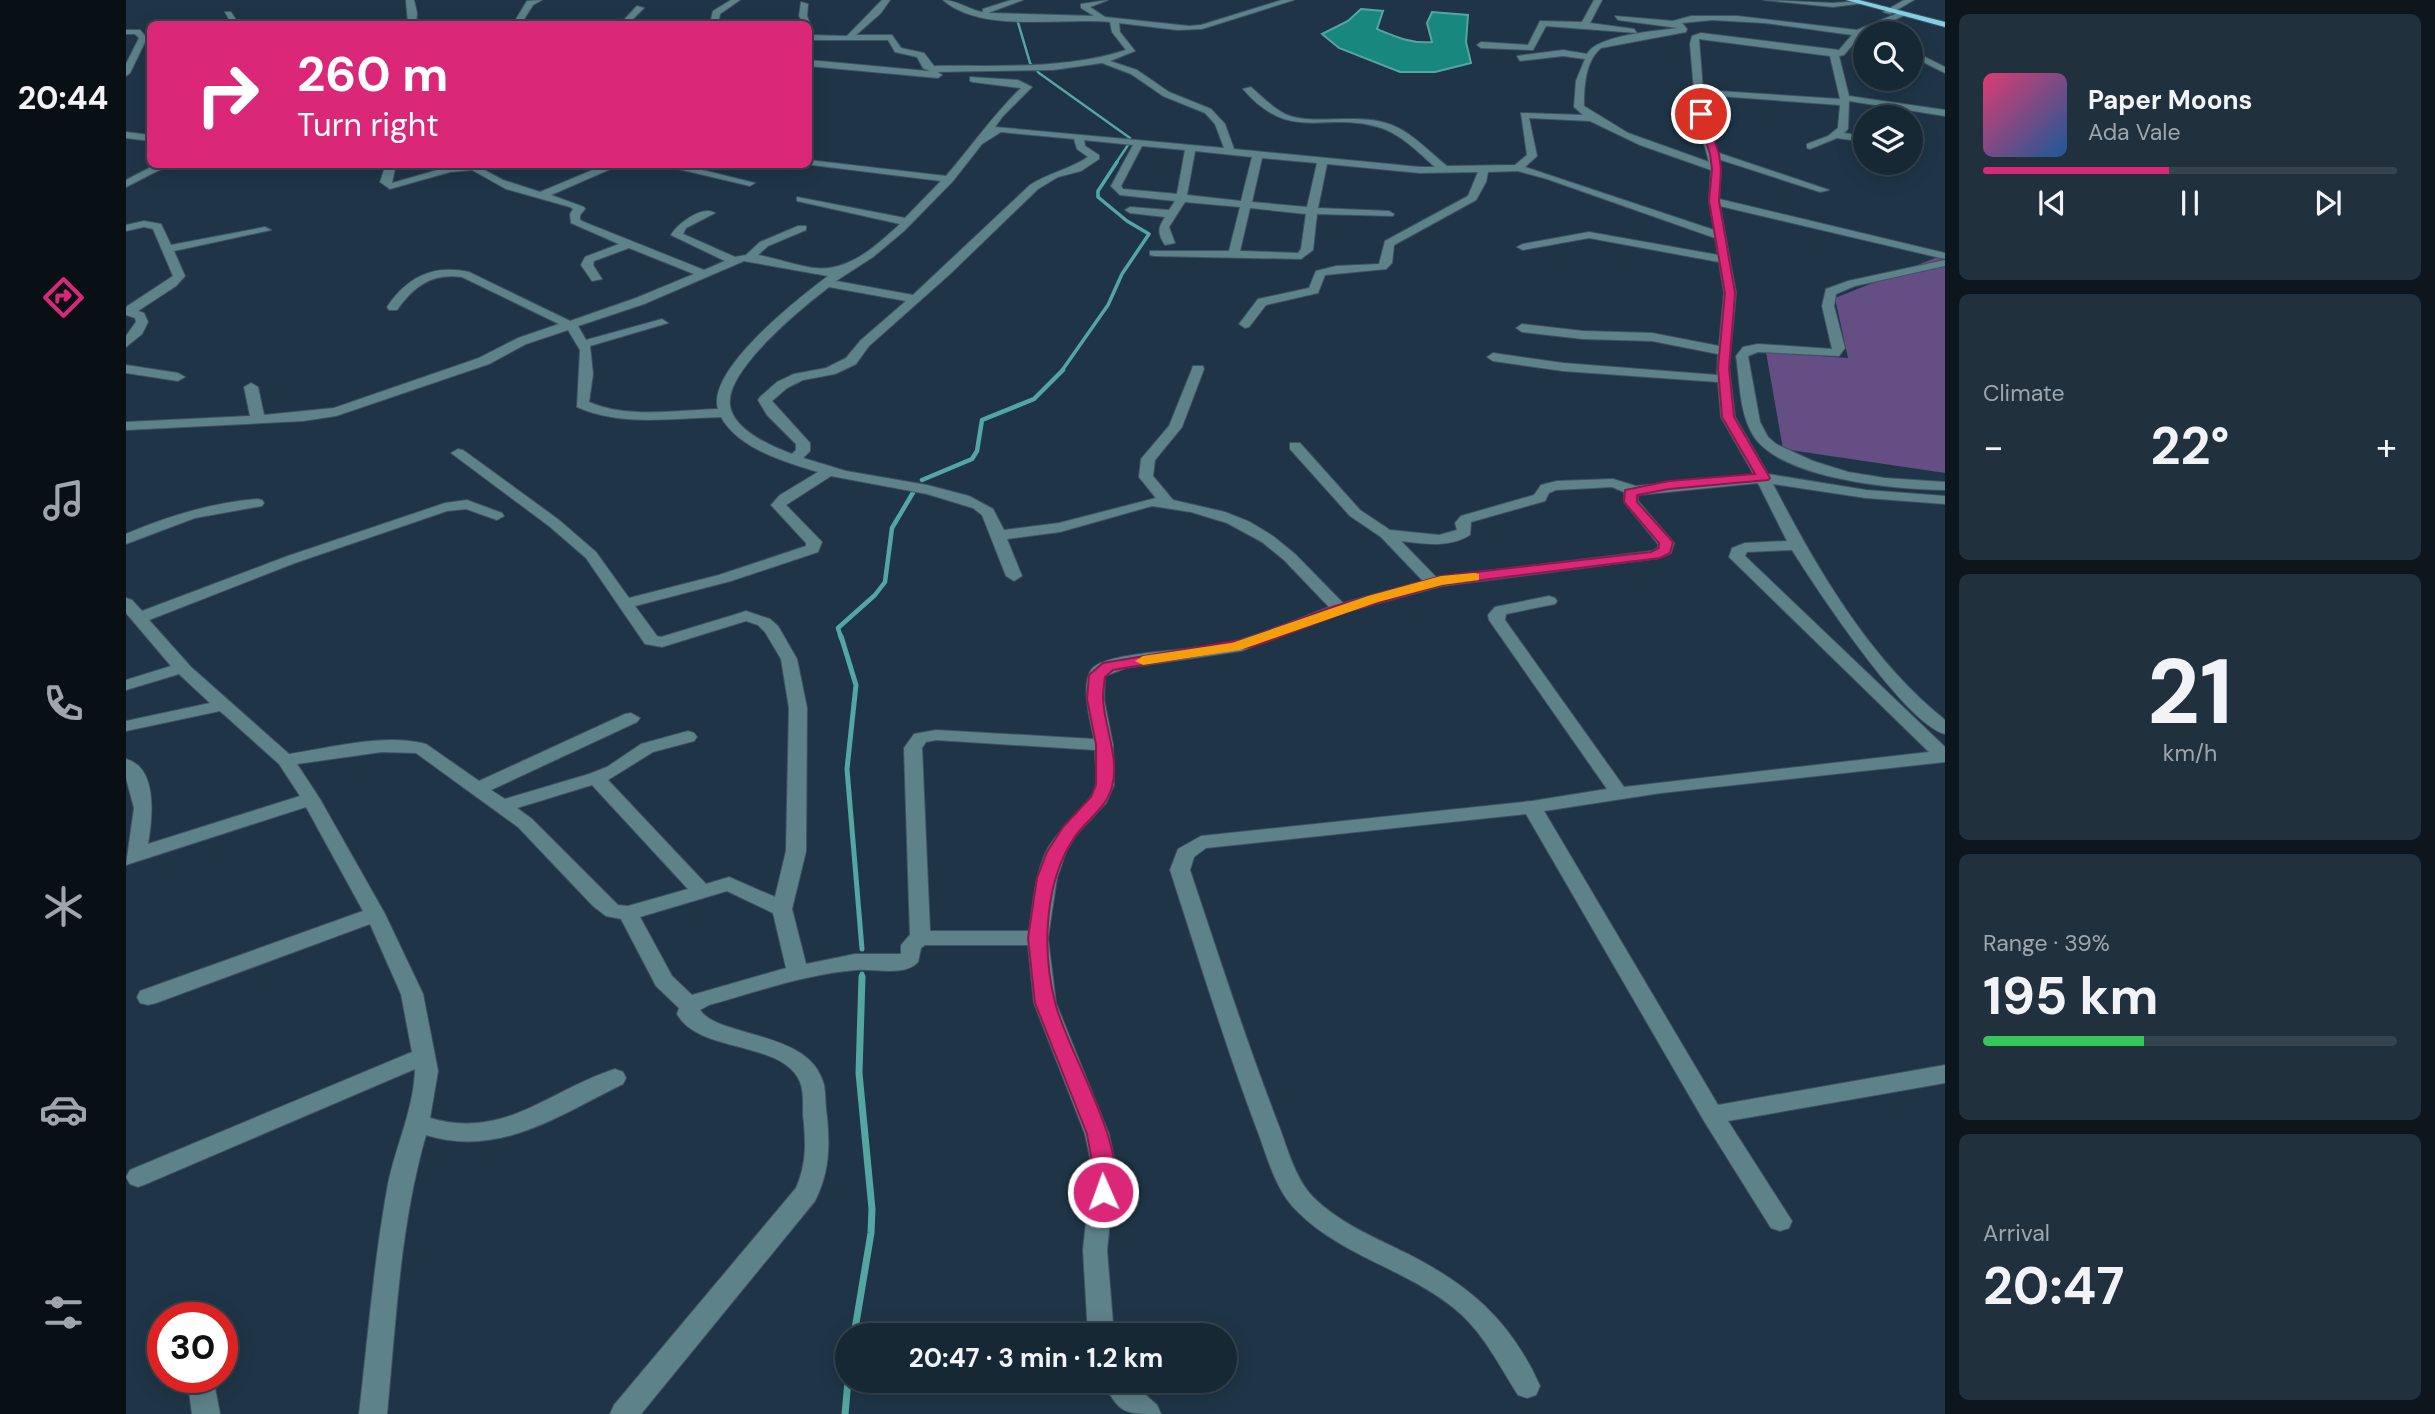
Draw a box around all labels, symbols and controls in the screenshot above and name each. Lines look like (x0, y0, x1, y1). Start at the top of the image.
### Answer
map controls (1853, 21, 1923, 175)
button: search (1853, 21, 1923, 91)
text: 260 m (297, 42, 448, 106)
icon: right (182, 49, 273, 140)
text: 20:44 (18, 77, 108, 119)
text: Paper Moons (2088, 83, 2252, 117)
pin (1671, 84, 1731, 144)
icon: arrive (1682, 95, 1720, 133)
text: Turn right (297, 104, 439, 146)
button: layers (1853, 105, 1923, 175)
text: Ada Vale (2088, 117, 2181, 147)
icon: previous (2033, 184, 2071, 222)
icon: pause (2171, 184, 2209, 222)
icon: next (2309, 184, 2347, 222)
icon: directions (39, 273, 88, 322)
text: Climate (1983, 378, 2065, 408)
text: 22° (2151, 412, 2229, 480)
text: − (1983, 422, 2004, 472)
text: + (2376, 422, 2397, 472)
icon: music (39, 476, 88, 525)
text: 21 (2147, 633, 2233, 751)
icon: phone (39, 679, 88, 728)
text: km/h (2163, 738, 2217, 768)
icon: climate (39, 882, 88, 931)
text: Range · 39% (1983, 928, 2110, 958)
text: 195 km (1983, 962, 2159, 1030)
icon: car (39, 1085, 88, 1134)
position arrow (1066, 1155, 1140, 1229)
text: Arrival (1983, 1218, 2050, 1248)
text: 20:47 (1983, 1252, 2124, 1320)
icon: filters (39, 1288, 88, 1337)
speed limit sign: 30 (147, 1302, 238, 1393)
text: 20:47 · 3 min · 1.2 km (909, 1341, 1163, 1375)

